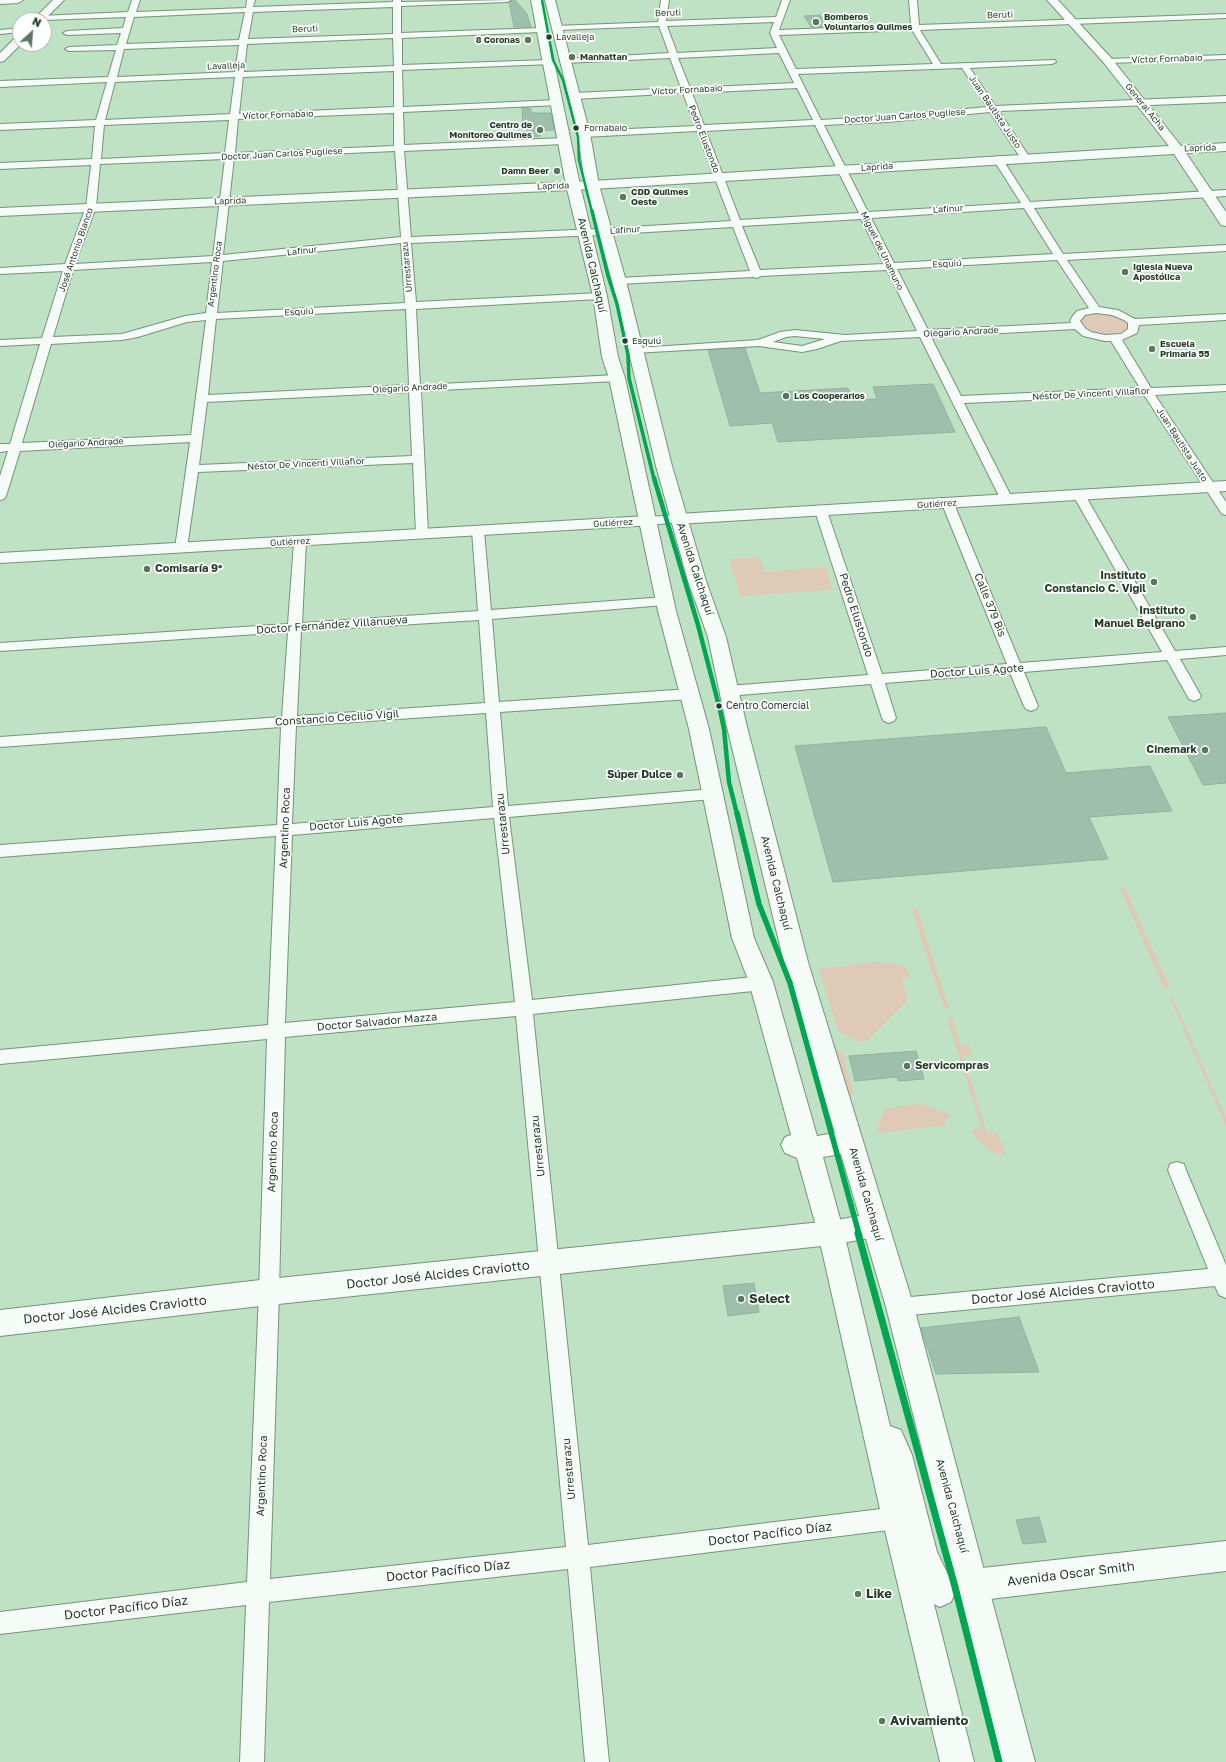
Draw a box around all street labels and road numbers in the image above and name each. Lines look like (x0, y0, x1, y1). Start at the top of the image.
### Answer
street label: Beruti (655, 7, 681, 19)
street label: Beruti (987, 9, 1013, 21)
street label: Beruti (292, 23, 318, 35)
street label: Víctor Fornabaio (1131, 52, 1203, 66)
street label: Lavalleja (207, 60, 245, 72)
street label: Juan Bautista Justo (967, 73, 1023, 151)
street label: General Acha (1123, 81, 1167, 133)
street label: Víctor Fornabaio (651, 83, 723, 97)
street label: Pedro Elustondo (686, 104, 722, 174)
street label: Doctor Juan Carlos Pugliese (844, 106, 966, 126)
street label: Víctor Fornabaio (242, 108, 314, 122)
street label: Laprida (1184, 142, 1216, 154)
street label: Doctor Juan Carlos Pugliese (221, 145, 343, 163)
street label: Laprida (860, 160, 894, 174)
street label: Laprida (537, 180, 569, 192)
street label: Laprida (214, 195, 246, 207)
street label: Lafinur (932, 203, 964, 215)
street label: José Antonio Blanco (56, 206, 96, 294)
street label: Miguel de Unamuno (858, 210, 906, 292)
street label: Avenida Calchaquí (575, 216, 609, 314)
street label: Lafinur (609, 224, 641, 236)
street label: Argentino Roca (206, 240, 224, 308)
street label: Urrestarazu (399, 241, 415, 293)
street label: Lafinur (286, 244, 318, 258)
street label: Esquiú (932, 258, 962, 270)
street label: Esquiú (284, 306, 314, 318)
street label: Olegario Andrade (923, 325, 999, 339)
street label: Olegario Andrade (372, 381, 448, 395)
street label: Néstor De Vincenti Villaflor (1032, 386, 1150, 402)
street label: Juan Bautista Justo (1154, 406, 1210, 484)
street label: Olegario Andrade (48, 436, 124, 450)
street label: Néstor De Vincenti Villaflor (247, 456, 365, 472)
street label: Gutiérrez (917, 497, 957, 511)
street label: Gutiérrez (593, 517, 633, 529)
street label: Avenida Calchaquí (674, 521, 716, 617)
street label: Gutiérrez (270, 536, 310, 548)
street label: Pedro Elustondo (836, 571, 876, 659)
street label: Calle 379 Bis (971, 571, 1009, 639)
street label: Doctor Fernández Villanueva (256, 613, 408, 637)
street label: Doctor Luis Agote (930, 661, 1024, 681)
street label: Constancio Cecilio Vigil (274, 707, 400, 729)
street label: Argentino Roca (277, 787, 293, 869)
street label: Urrestarazu (493, 792, 513, 856)
street label: Doctor Luis Agote (309, 812, 403, 834)
street label: Avenida Calchaquí (758, 834, 794, 932)
street label: Doctor Salvador Mazza (316, 1010, 438, 1034)
street label: Argentino Roca (265, 1111, 281, 1193)
street label: Urrestarazu (528, 1114, 548, 1178)
street label: Avenida Calchaquí (846, 1146, 886, 1242)
street label: Doctor José Alcides Craviotto (346, 1258, 530, 1292)
street label: Doctor José Alcides Craviotto (971, 1276, 1155, 1308)
street label: Doctor José Alcides Craviotto (23, 1293, 207, 1327)
street label: Argentino Roca (254, 1435, 270, 1517)
street label: Urrestarazu (560, 1438, 578, 1500)
street label: Avenida Calchaquí (933, 1457, 971, 1555)
street label: Doctor Pacífico Díaz (707, 1519, 833, 1549)
street label: Doctor Pacífico Díaz (385, 1557, 511, 1585)
street label: Avenida Oscar Smith (1006, 1558, 1136, 1590)
street label: Doctor Pacífico Díaz (63, 1593, 189, 1623)

